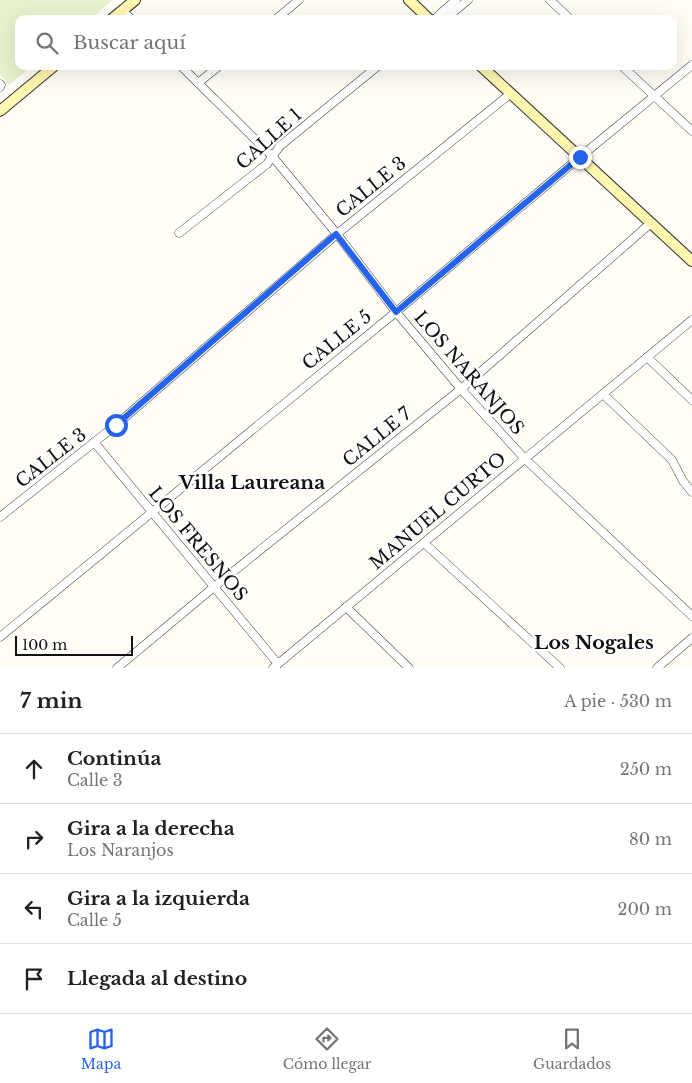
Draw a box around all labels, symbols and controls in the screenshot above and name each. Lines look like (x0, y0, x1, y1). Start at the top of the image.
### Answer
search box (15, 15, 677, 70)
icon: search (33, 29, 61, 57)
text: Buscar aquí (73, 31, 186, 54)
street label: CALLE 1 (232, 104, 306, 174)
route end (569, 146, 592, 169)
street label: CALLE 3 (332, 152, 410, 222)
street label: CALLE 5 (298, 305, 376, 375)
street label: LOS NARANJOS (409, 307, 529, 439)
street label: CALLE 7 (338, 402, 416, 471)
route start (105, 414, 128, 437)
street label: CALLE 3 (11, 424, 91, 492)
street label: MANUEL CURTO (365, 448, 511, 574)
district label: Villa Laureana (178, 471, 325, 494)
street label: LOS FRESNOS (144, 482, 252, 606)
district label: Los Nogales (534, 631, 654, 654)
scale bar (15, 633, 132, 656)
text: 100 m (22, 636, 67, 654)
text: 7 min (20, 688, 83, 714)
text: A pie · 530 m (564, 691, 672, 711)
text: Continúa (67, 747, 161, 770)
icon: ahead (20, 755, 48, 783)
text: 250 m (620, 759, 672, 779)
text: Calle 3 (67, 770, 123, 790)
text: Gira a la derecha (67, 817, 235, 840)
icon: right (20, 825, 48, 853)
text: 80 m (629, 829, 672, 849)
text: Los Naranjos (67, 840, 174, 860)
text: Gira a la izquierda (67, 887, 250, 910)
icon: left (20, 895, 48, 923)
text: 200 m (618, 899, 672, 919)
text: Calle 5 (67, 910, 122, 930)
icon: arrive (20, 965, 48, 993)
text: Llegada al destino (67, 967, 247, 990)
tab: Mapa (81, 1025, 121, 1073)
tab: Cómo llegar (283, 1025, 371, 1073)
tab: Guardados (533, 1025, 611, 1073)

